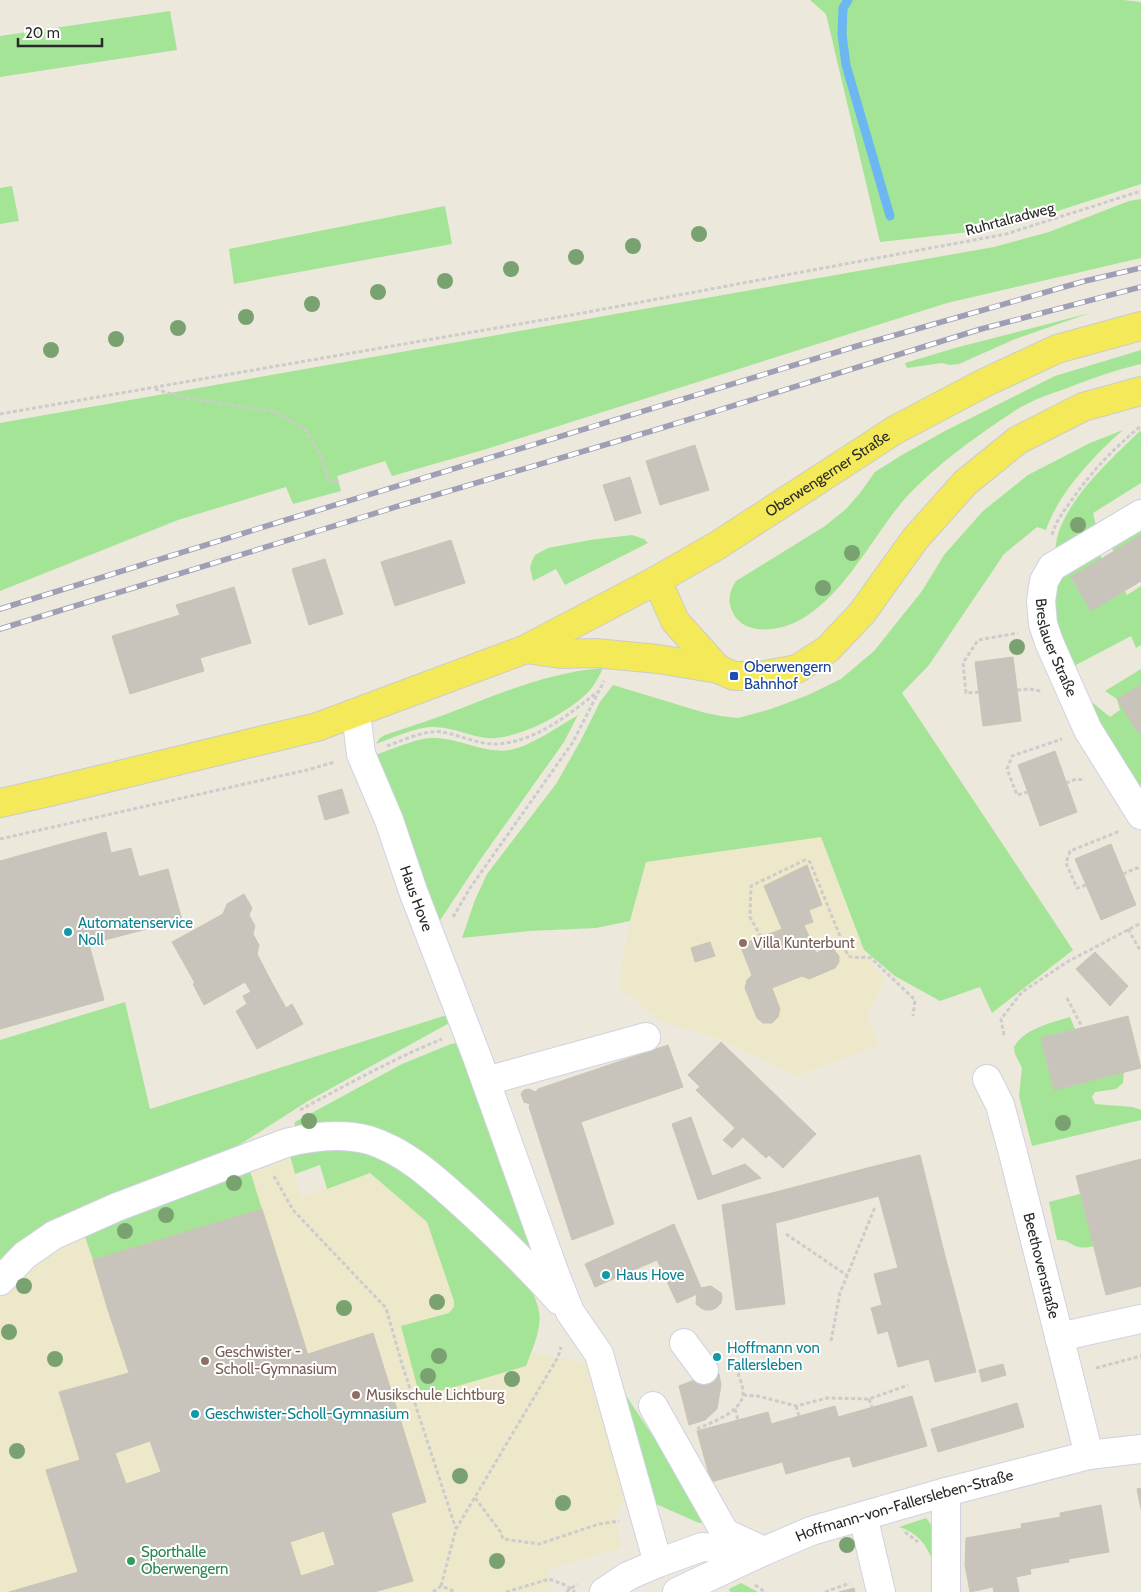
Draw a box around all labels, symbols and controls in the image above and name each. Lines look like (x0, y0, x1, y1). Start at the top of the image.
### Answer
scale bar (18, 15, 101, 47)
text: 20 m (25, 24, 60, 42)
street label: Ruhrtalradweg (963, 198, 1057, 240)
street label: Oberwengerner Straße (762, 427, 893, 521)
street label: Breslauer Straße (1032, 598, 1081, 700)
place label: Oberwengern Bahnhof (744, 658, 831, 693)
marker: Oberwengern Bahnhof (728, 670, 740, 682)
street label: Haus Hove (396, 863, 437, 934)
place label: Automatenservice Noll (78, 914, 193, 949)
marker: Automatenservice Noll (62, 926, 74, 938)
place label: Villa Kunterbunt (753, 934, 855, 952)
marker: Villa Kunterbunt (737, 937, 749, 949)
street label: Beethovenstraße (1019, 1211, 1063, 1321)
place label: Haus Hove (616, 1266, 685, 1284)
marker: Haus Hove (600, 1269, 612, 1281)
place label: Hoffmann von Fallersleben (727, 1339, 820, 1374)
place label: Geschwister - Scholl-Gymnasium (215, 1343, 337, 1378)
marker: Hoffmann von Fallersleben (711, 1351, 723, 1363)
marker: Geschwister - Scholl-Gymnasium (199, 1355, 211, 1367)
place label: Musikschule Lichtburg (366, 1386, 505, 1404)
marker: Musikschule Lichtburg (350, 1389, 362, 1401)
place label: Geschwister-Scholl-Gymnasium (205, 1405, 409, 1423)
marker: Geschwister-Scholl-Gymnasium (189, 1408, 201, 1420)
street label: Hoffmann-von-Fallersleben-Straße (793, 1466, 1015, 1546)
place label: Sporthalle Oberwengern (141, 1543, 228, 1578)
marker: Sporthalle Oberwengern (125, 1555, 137, 1567)

